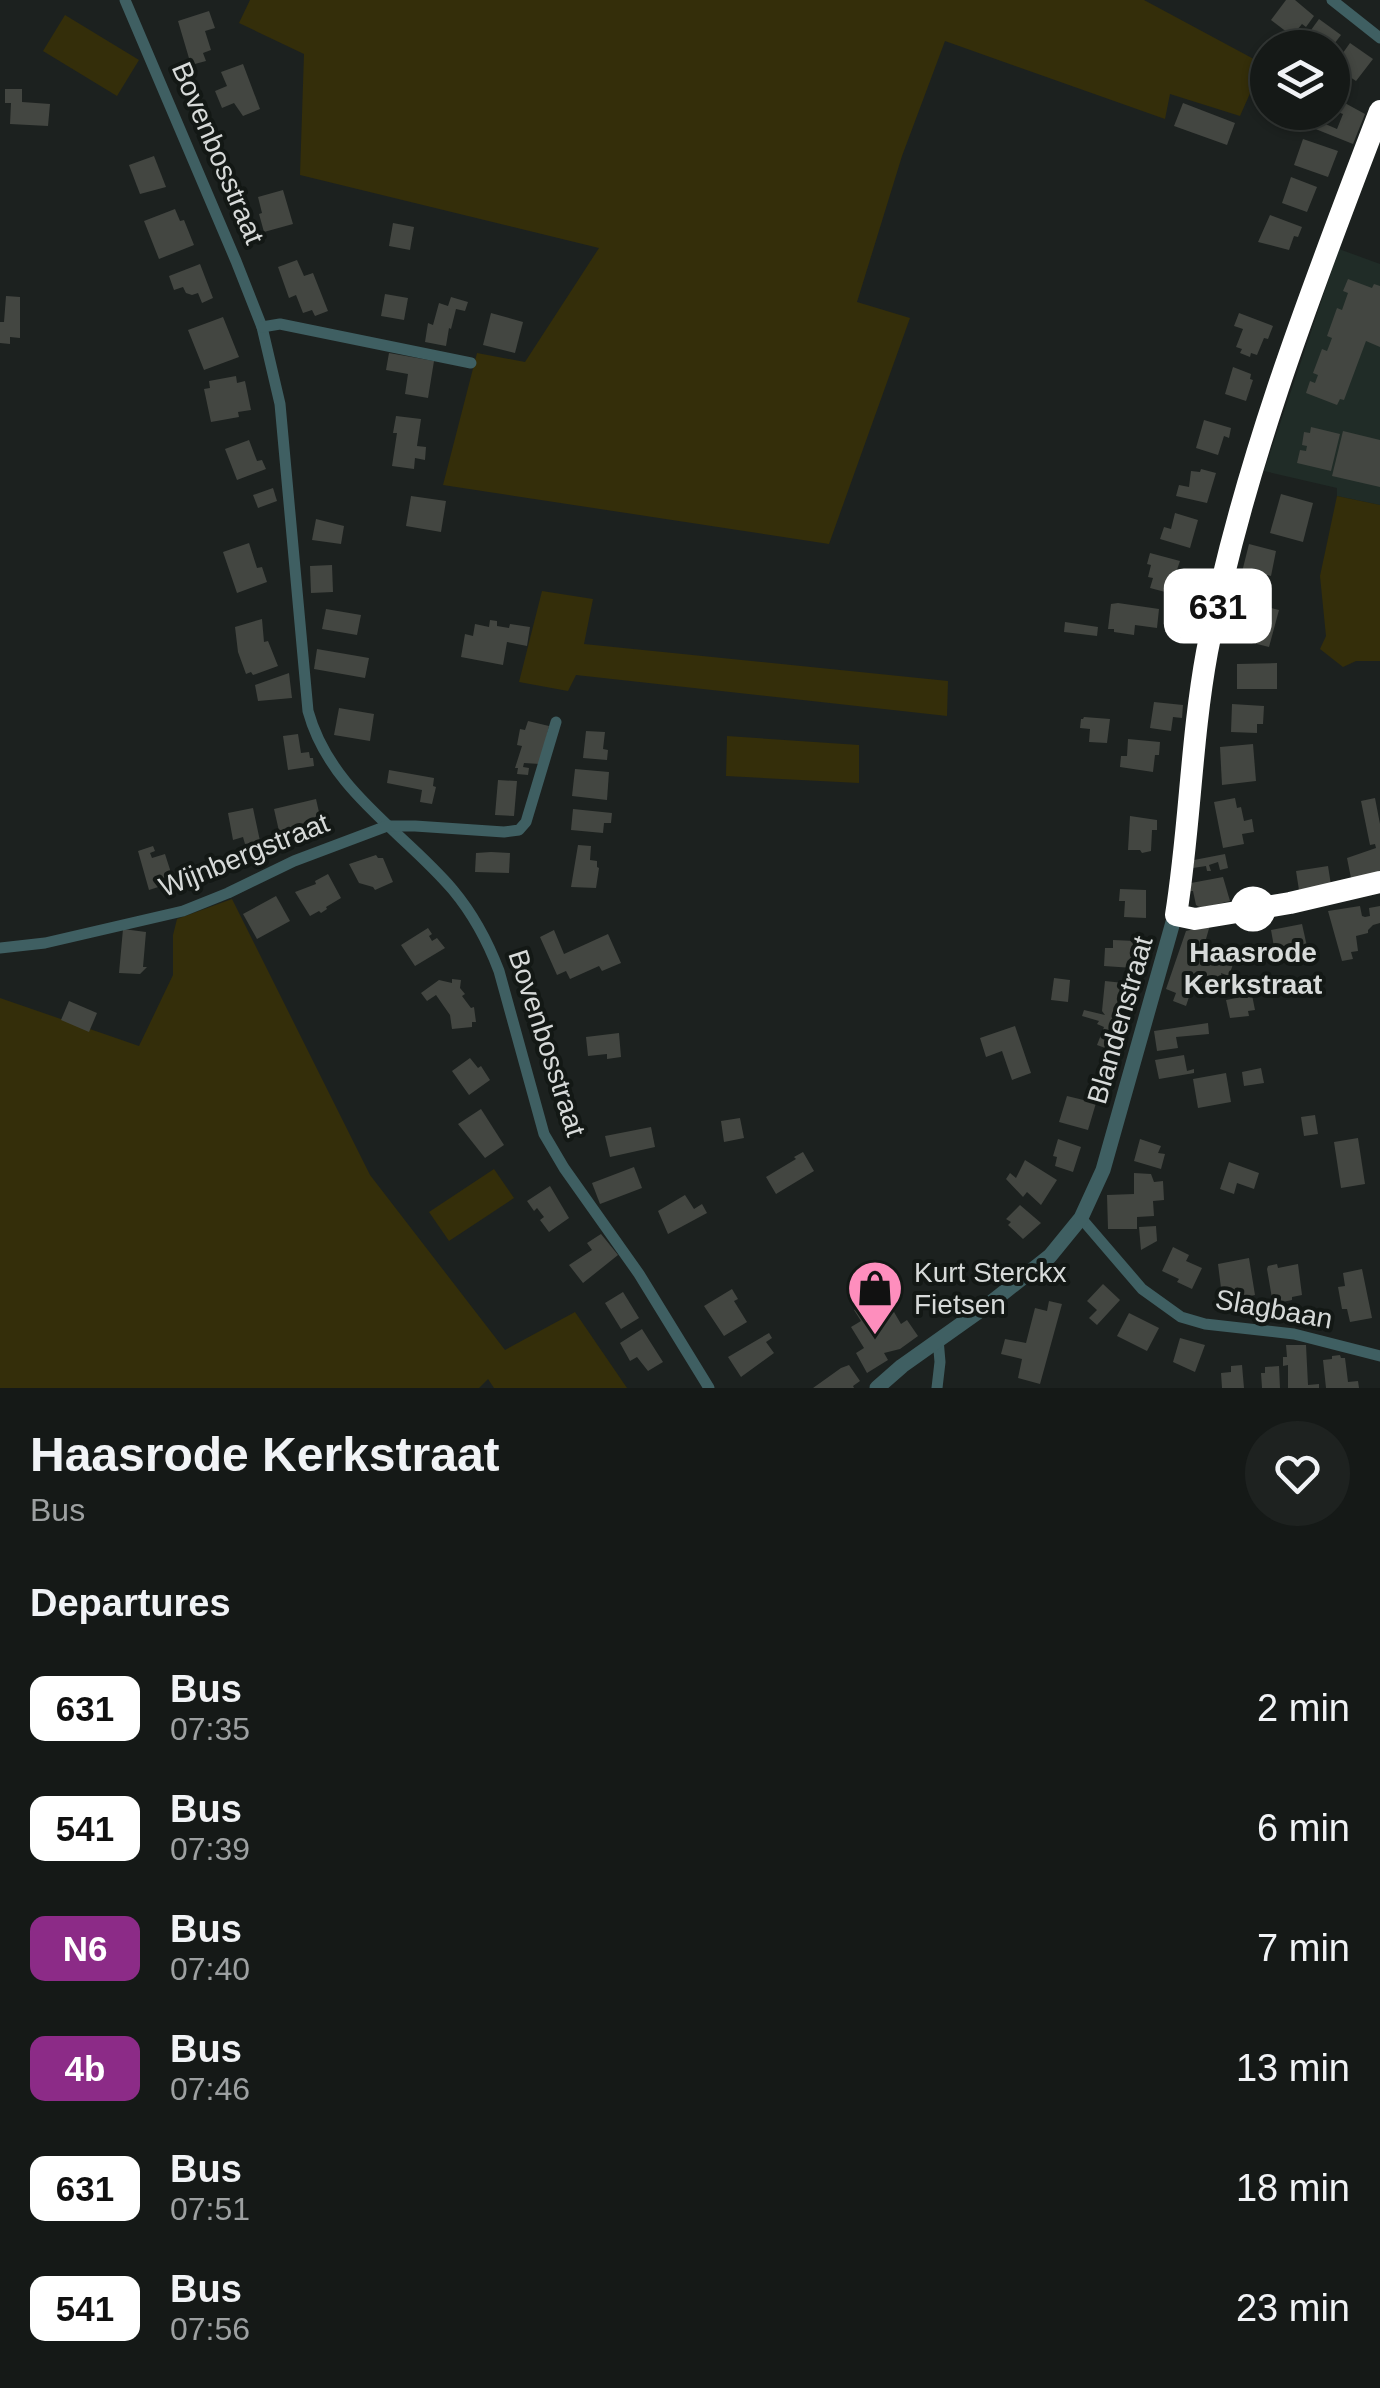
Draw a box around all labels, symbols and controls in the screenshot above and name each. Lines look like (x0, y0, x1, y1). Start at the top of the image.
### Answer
map controls (1250, 30, 1350, 130)
button: layers (1250, 30, 1350, 130)
street label: Bovenbosstraat (166, 57, 270, 249)
line badge: 631 (1160, 574, 1276, 638)
text: 631 (1189, 587, 1247, 626)
street label: Wijnbergstraat (155, 807, 334, 903)
marker: Haasrode Kerkstraat (1232, 888, 1274, 930)
street label: Blandenstraat (1081, 932, 1159, 1107)
place label: Haasrode Kerkstraat (1184, 937, 1322, 1000)
street label: Bovenbosstraat (502, 946, 592, 1141)
place label: Kurt Sterckx Fietsen (914, 1257, 1066, 1320)
shop icon: Kurt Sterckx Fietsen (845, 1258, 905, 1337)
street label: Slagbaan (1213, 1283, 1335, 1335)
button: heart (1245, 1421, 1350, 1526)
text: Haasrode Kerkstraat (30, 1428, 500, 1481)
text: Bus (30, 1492, 85, 1528)
text: Departures (30, 1582, 231, 1624)
text: Bus (170, 1668, 242, 1710)
text: 2 min (1257, 1687, 1350, 1729)
text: 631 (56, 1689, 114, 1728)
text: 07:35 (170, 1711, 250, 1747)
text: Bus (170, 1788, 242, 1830)
text: 6 min (1257, 1807, 1350, 1849)
text: 541 (56, 1809, 114, 1848)
text: 07:39 (170, 1831, 250, 1867)
text: Bus (170, 1908, 242, 1950)
text: 7 min (1257, 1927, 1350, 1969)
text: N6 (63, 1929, 107, 1968)
text: 07:40 (170, 1951, 250, 1987)
text: Bus (170, 2028, 242, 2070)
text: 13 min (1236, 2047, 1350, 2089)
text: 4b (65, 2049, 105, 2088)
text: 07:46 (170, 2071, 250, 2107)
text: Bus (170, 2148, 242, 2190)
text: 18 min (1236, 2167, 1350, 2209)
text: 631 (56, 2169, 114, 2208)
text: 07:51 (170, 2191, 250, 2227)
text: Bus (170, 2268, 242, 2310)
text: 23 min (1236, 2287, 1350, 2329)
text: 541 (56, 2289, 114, 2328)
text: 07:56 (170, 2311, 250, 2347)

